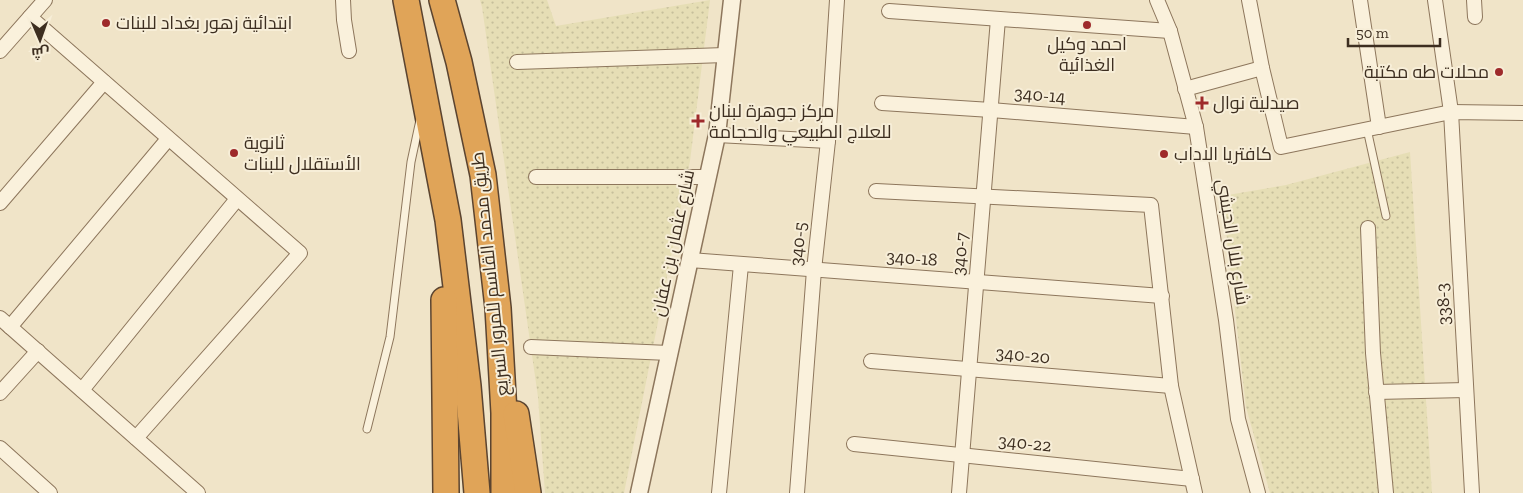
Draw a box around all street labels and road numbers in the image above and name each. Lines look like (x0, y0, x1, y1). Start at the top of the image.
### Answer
street label: 340-14 (1013, 82, 1067, 108)
street label: طريق محمد القاسم للمرور السريع (466, 151, 515, 397)
street label: شارع عثمان بن عفان (647, 168, 700, 319)
street label: شارع بلال الحبشي (1210, 177, 1254, 307)
street label: 340-5 (785, 221, 811, 267)
street label: 340-7 (947, 231, 973, 276)
street label: 340-18 (886, 245, 938, 271)
street label: 338-3 (1431, 282, 1455, 326)
street label: 340-20 (995, 342, 1051, 368)
street label: 340-22 (997, 429, 1053, 457)

